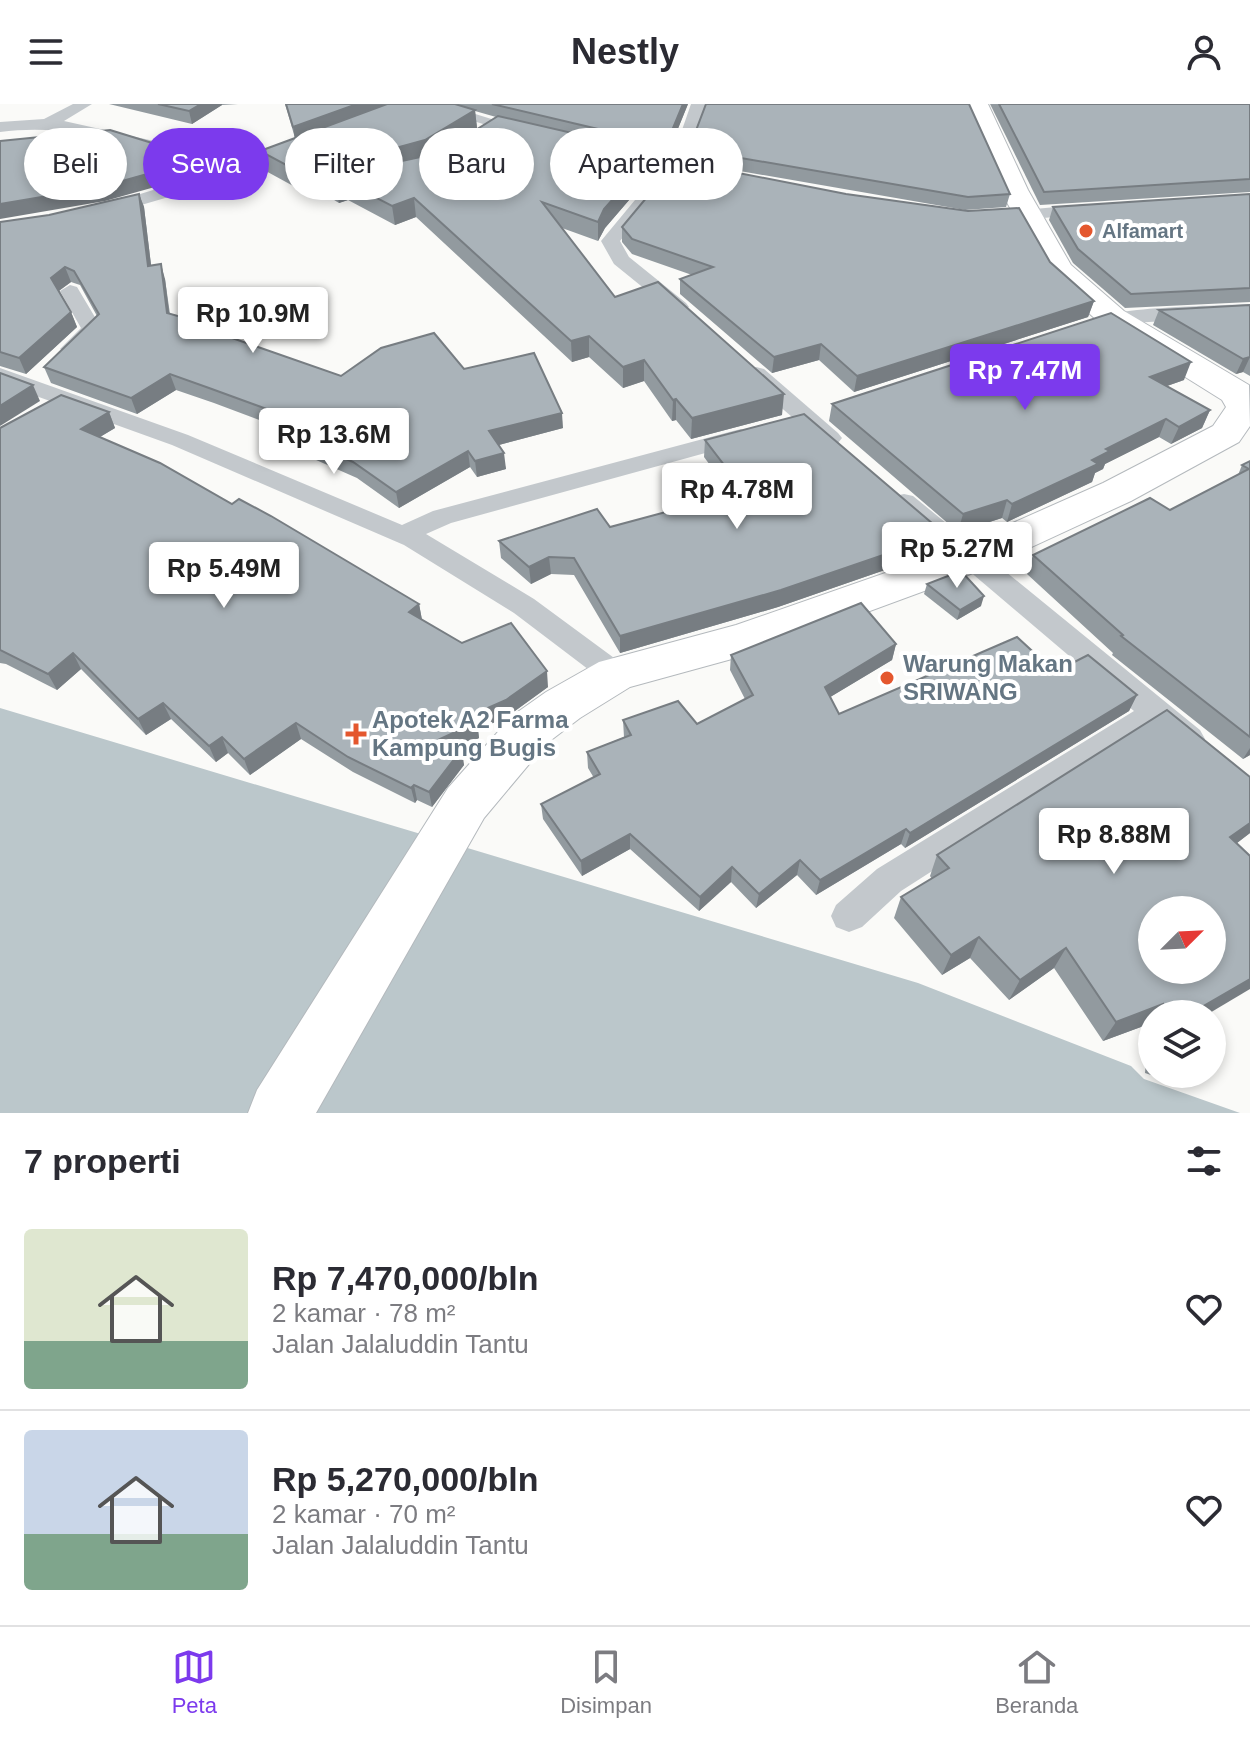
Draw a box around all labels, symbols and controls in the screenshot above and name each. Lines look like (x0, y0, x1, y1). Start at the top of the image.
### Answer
icon: menu (24, 30, 68, 74)
icon: person (1182, 30, 1226, 74)
text: Nestly (571, 31, 679, 72)
chip: Beli (24, 128, 127, 200)
chip: Sewa (143, 128, 269, 200)
chip: Filter (285, 128, 403, 200)
chip: Baru (419, 128, 534, 200)
chip: Apartemen (550, 128, 743, 200)
place label: Alfamart (1102, 220, 1183, 242)
marker: Alfamart (1077, 222, 1095, 240)
pin: Rp 10.9M (170, 287, 336, 355)
text: Rp 10.9M (196, 298, 310, 328)
pin: Rp 7.47M (942, 344, 1108, 412)
text: Rp 7.47M (968, 355, 1082, 385)
pin: Rp 13.6M (251, 408, 417, 476)
text: Rp 13.6M (277, 419, 391, 449)
pin: Rp 4.78M (654, 463, 820, 531)
text: Rp 4.78M (680, 474, 794, 504)
pin: Rp 5.27M (874, 522, 1040, 590)
text: Rp 5.27M (900, 533, 1014, 563)
pin: Rp 5.49M (141, 542, 307, 610)
text: Rp 5.49M (167, 553, 281, 583)
place label: Warung Makan SRIWANG (903, 650, 1073, 705)
marker: Warung Makan SRIWANG (878, 669, 896, 687)
place label: Apotek A2 Farma Kampung Bugis (372, 706, 569, 761)
marker: Apotek A2 Farma Kampung Bugis (347, 725, 365, 743)
pin: Rp 8.88M (1031, 808, 1197, 876)
text: Rp 8.88M (1057, 819, 1171, 849)
north arrow (1138, 896, 1226, 984)
map controls (1138, 896, 1226, 1088)
button: layers (1138, 1000, 1226, 1088)
icon: filters (1182, 1139, 1226, 1183)
text: 7 properti (24, 1142, 181, 1180)
text: Rp 7,470,000/bln (272, 1259, 538, 1297)
icon: home (88, 1261, 184, 1357)
icon: heart (1182, 1287, 1226, 1331)
text: 2 kamar · 78 m² (272, 1298, 456, 1328)
text: Jalan Jalaluddin Tantu (272, 1329, 529, 1359)
text: Rp 5,270,000/bln (272, 1460, 538, 1498)
icon: home (88, 1462, 184, 1558)
icon: heart (1182, 1488, 1226, 1532)
text: 2 kamar · 70 m² (272, 1499, 456, 1529)
text: Jalan Jalaluddin Tantu (272, 1530, 529, 1560)
tab: Peta (172, 1645, 217, 1719)
tab: Disimpan (560, 1645, 652, 1719)
tab: Beranda (995, 1645, 1078, 1719)

